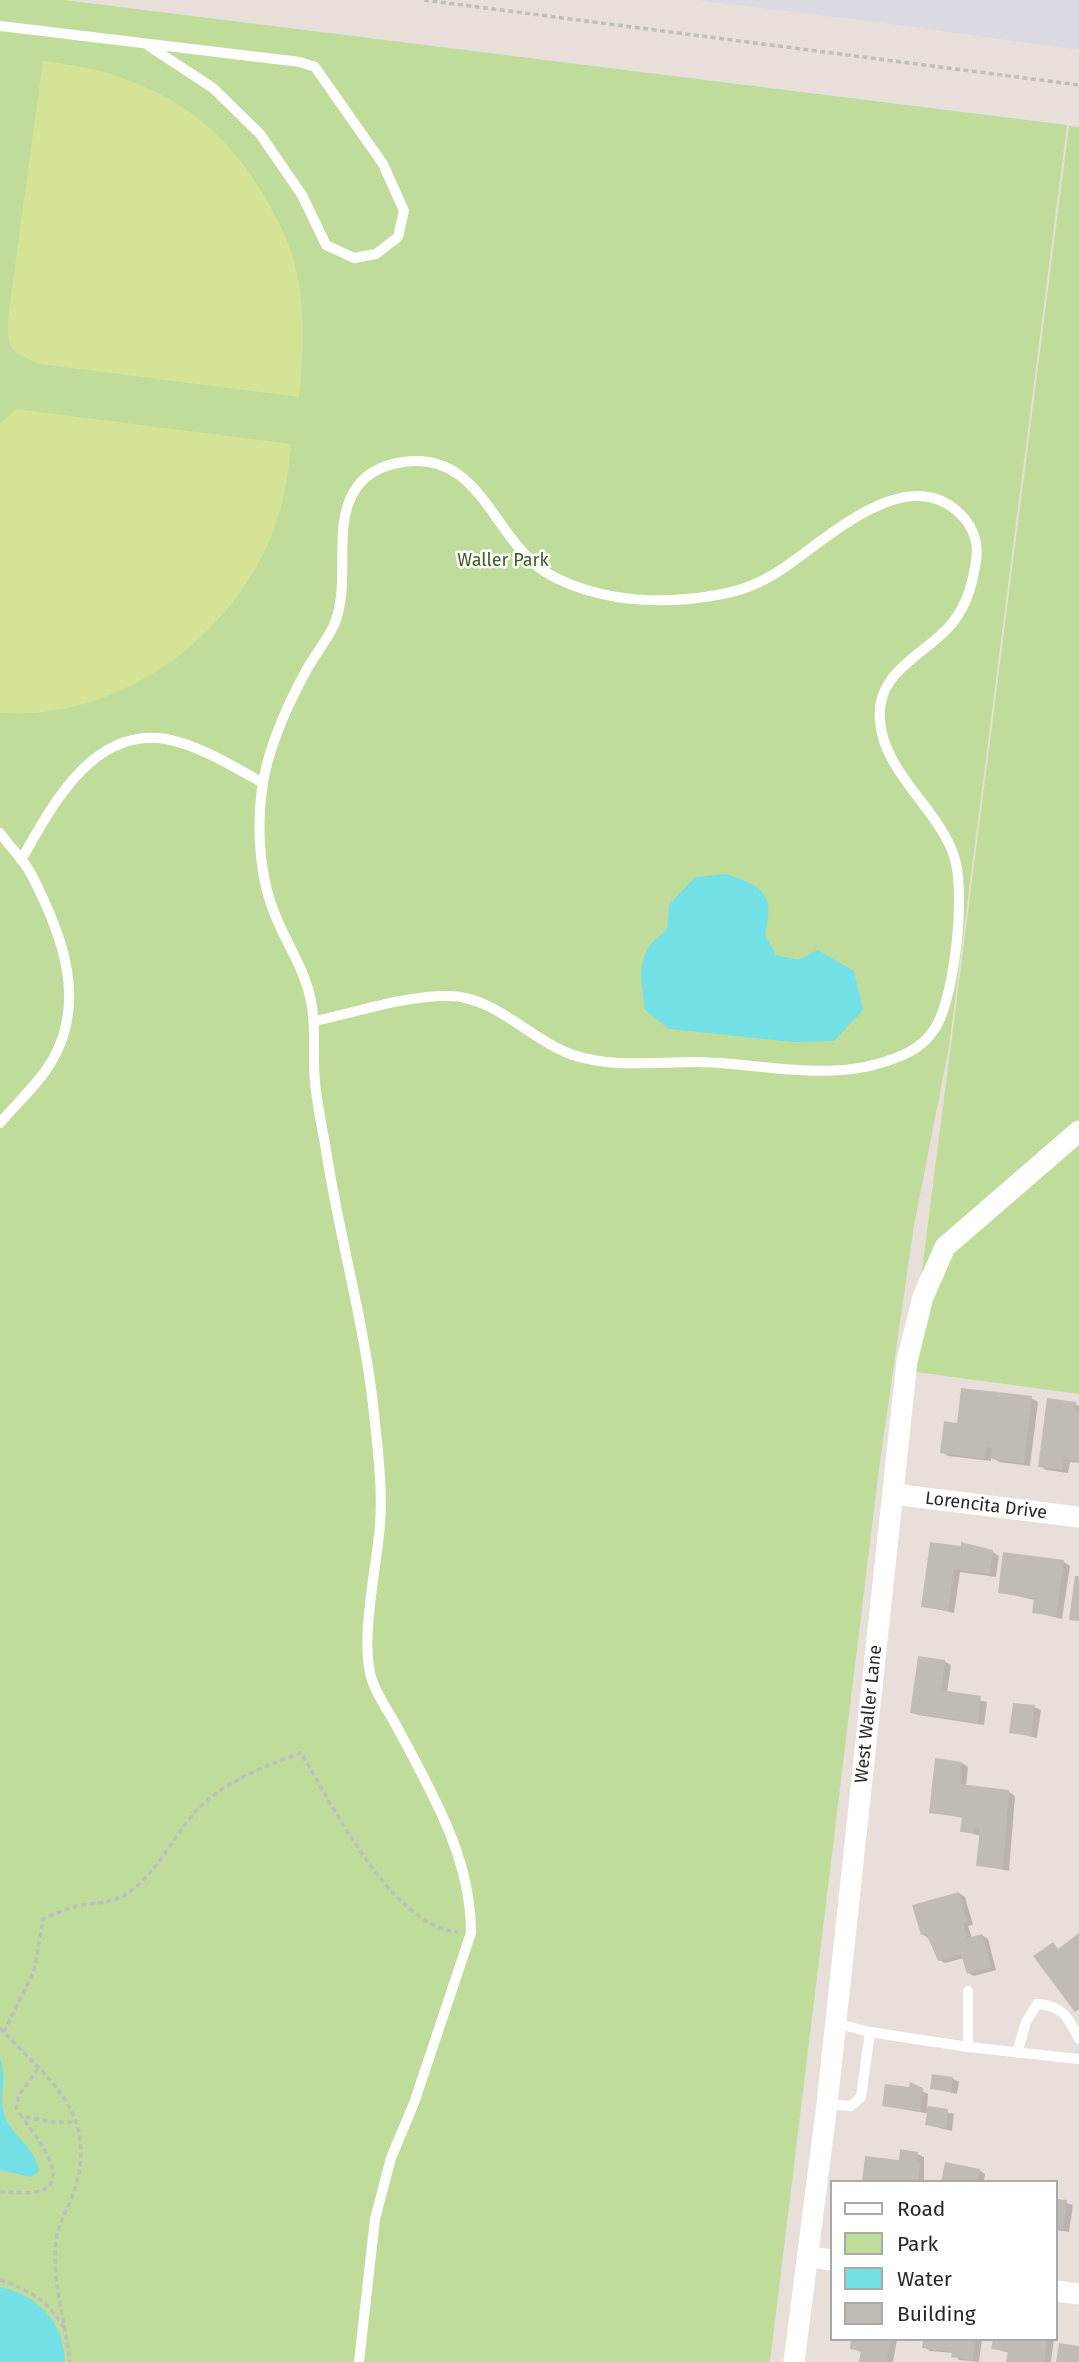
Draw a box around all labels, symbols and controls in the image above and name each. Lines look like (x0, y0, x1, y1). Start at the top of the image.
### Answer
park label: Waller Park (457, 550, 549, 572)
street label: Lorencita Drive (924, 1488, 1048, 1524)
street label: West Waller Lane (851, 1644, 887, 1784)
legend (830, 2180, 1058, 2341)
text: Road (897, 2196, 945, 2222)
text: Park (897, 2231, 938, 2257)
text: Water (897, 2266, 952, 2292)
text: Building (897, 2301, 976, 2327)

